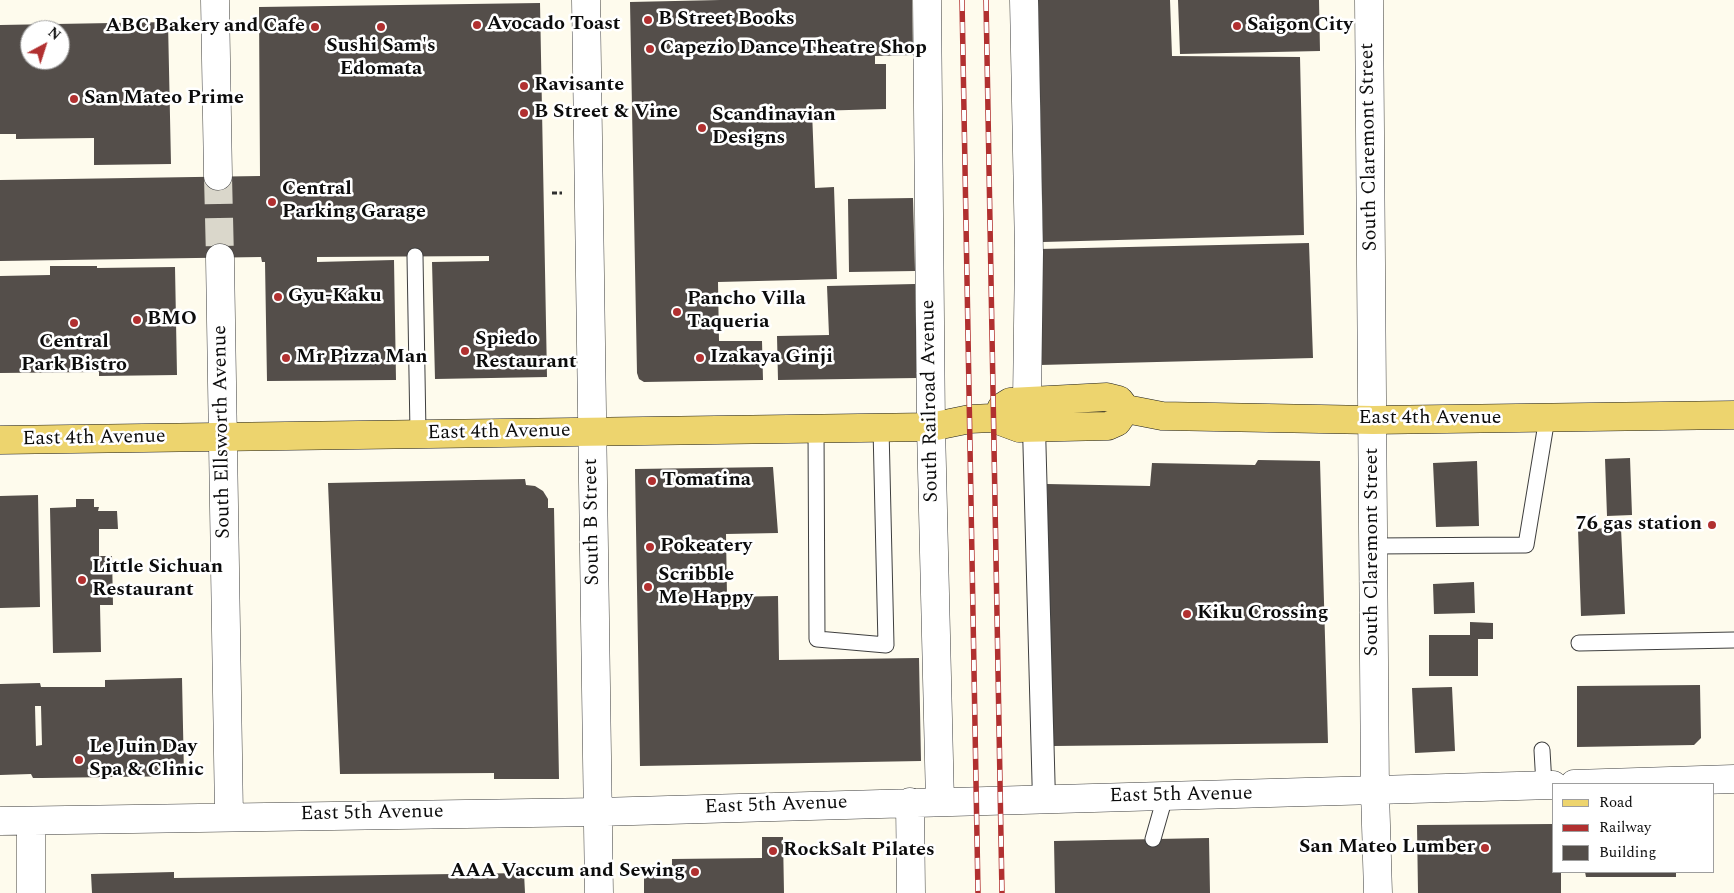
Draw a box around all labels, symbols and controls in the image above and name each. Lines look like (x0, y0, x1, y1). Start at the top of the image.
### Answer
place label: B Street Books (658, 8, 795, 32)
place label: Avocado Toast (487, 13, 621, 37)
marker: B Street Books (642, 14, 654, 26)
place label: Saigon City (1247, 14, 1353, 38)
place label: ABC Bakery and Cafe (105, 15, 305, 39)
marker: Avocado Toast (471, 19, 483, 31)
north arrow (20, 20, 70, 70)
marker: Saigon City (1231, 20, 1243, 32)
marker: ABC Bakery and Cafe (309, 21, 321, 33)
marker: Sushi Sam's Edomata (375, 21, 387, 33)
text: N (43, 22, 65, 46)
place label: Sushi Sam's Edomata (326, 35, 436, 82)
place label: Capezio Dance Theatre Shop (660, 37, 927, 61)
street label: South Claremont Street (1356, 42, 1384, 252)
marker: Capezio Dance Theatre Shop (644, 43, 656, 55)
place label: Ravisante (534, 74, 624, 98)
marker: Ravisante (518, 80, 530, 92)
place label: San Mateo Prime (84, 87, 244, 111)
marker: San Mateo Prime (68, 93, 80, 105)
place label: B Street & Vine (534, 101, 678, 125)
place label: Scandinavian Designs (712, 104, 836, 151)
marker: B Street & Vine (518, 107, 530, 119)
marker: Scandinavian Designs (696, 122, 708, 134)
place label: Central Parking Garage (282, 178, 426, 225)
marker: Central Parking Garage (266, 196, 278, 208)
place label: Gyu-Kaku (288, 285, 382, 309)
place label: Pancho Villa Taqueria (687, 288, 806, 335)
marker: Gyu-Kaku (272, 291, 284, 303)
street label: South Railroad Avenue (917, 299, 945, 503)
marker: Pancho Villa Taqueria (671, 306, 683, 318)
place label: BMO (147, 308, 197, 332)
marker: BMO (131, 314, 143, 326)
marker: Central Park Bistro (68, 317, 80, 329)
street label: South Ellsworth Avenue (209, 325, 237, 539)
place label: Spiedo Restaurant (475, 328, 577, 375)
place label: Central Park Bistro (21, 331, 127, 378)
marker: Spiedo Restaurant (459, 345, 471, 357)
place label: Mr Pizza Man (296, 346, 428, 370)
place label: Izakaya Ginji (710, 346, 833, 370)
marker: Mr Pizza Man (280, 352, 292, 364)
marker: Izakaya Ginji (694, 352, 706, 364)
street label: East 4th Avenue (1358, 407, 1502, 431)
street label: East 4th Avenue (427, 420, 571, 446)
street label: East 4th Avenue (22, 426, 166, 452)
street label: South Claremont Street (1361, 448, 1385, 656)
street label: South B Street (580, 458, 606, 586)
place label: Tomatina (662, 469, 751, 493)
marker: Tomatina (646, 475, 658, 487)
place label: 76 gas station (1575, 513, 1702, 537)
marker: 76 gas station (1706, 519, 1718, 531)
place label: Pokeatery (660, 535, 752, 559)
marker: Pokeatery (644, 541, 656, 553)
place label: Little Sichuan Restaurant (92, 556, 223, 603)
place label: Scribble Me Happy (658, 564, 753, 611)
marker: Little Sichuan Restaurant (76, 574, 88, 586)
marker: Scribble Me Happy (642, 581, 654, 593)
place label: Kiku Crossing (1197, 602, 1328, 626)
marker: Kiku Crossing (1181, 608, 1193, 620)
place label: Le Juin Day Spa & Clinic (89, 736, 204, 783)
marker: Le Juin Day Spa & Clinic (73, 754, 85, 766)
street label: East 5th Avenue (1109, 783, 1253, 809)
legend (1552, 783, 1714, 873)
text: Road (1599, 791, 1633, 814)
street label: East 5th Avenue (704, 792, 848, 820)
street label: East 5th Avenue (300, 801, 444, 827)
text: Railway (1599, 816, 1651, 839)
place label: San Mateo Lumber (1299, 836, 1475, 860)
place label: RockSalt Pilates (783, 839, 935, 863)
text: Building (1599, 841, 1656, 864)
marker: San Mateo Lumber (1479, 842, 1491, 854)
marker: RockSalt Pilates (767, 845, 779, 857)
place label: AAA Vaccum and Sewing (450, 860, 685, 884)
marker: AAA Vaccum and Sewing (689, 866, 701, 878)

